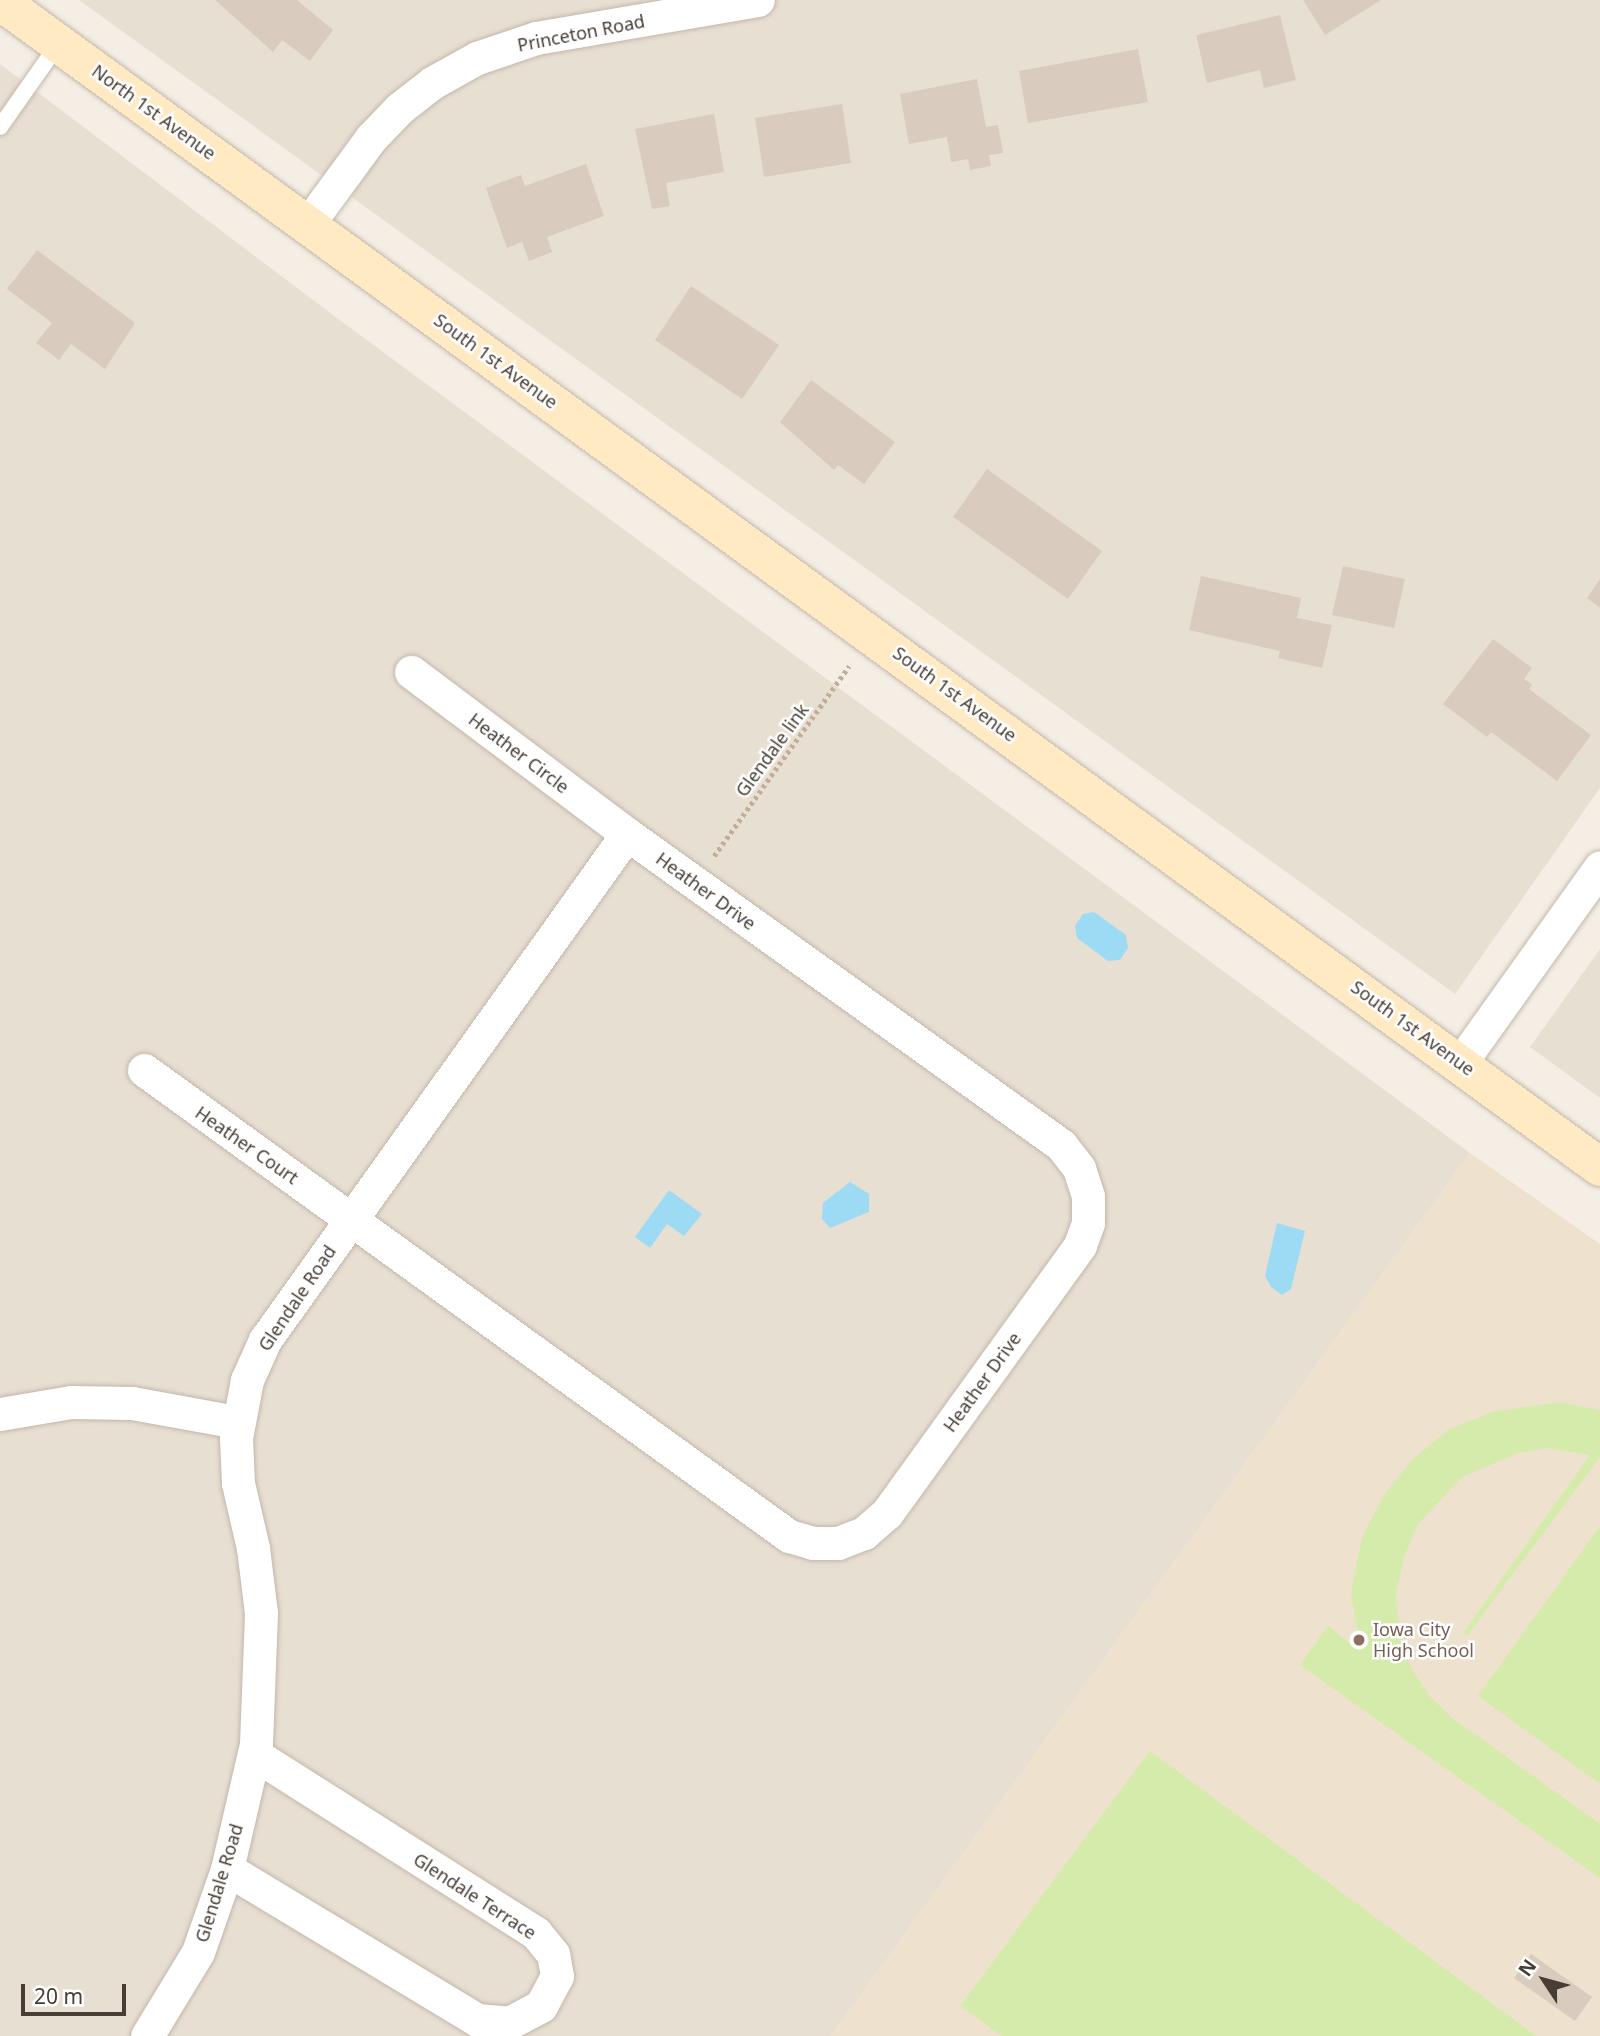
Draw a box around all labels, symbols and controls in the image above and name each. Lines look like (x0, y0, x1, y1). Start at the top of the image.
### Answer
street label: Princeton Road (515, 10, 647, 56)
street label: North 1st Avenue (88, 60, 220, 164)
street label: South 1st Avenue (430, 309, 562, 413)
street label: South 1st Avenue (889, 642, 1021, 746)
street label: Glendale link (731, 699, 813, 801)
street label: Heather Circle (465, 708, 573, 798)
street label: Heather Drive (652, 848, 760, 934)
street label: South 1st Avenue (1347, 976, 1479, 1080)
street label: Heather Court (191, 1102, 303, 1188)
street label: Glendale Road (254, 1241, 340, 1355)
street label: Heather Drive (939, 1328, 1025, 1436)
place label: Iowa City High School (1373, 1619, 1474, 1662)
marker: Iowa City High School (1351, 1632, 1367, 1648)
street label: Glendale Road (191, 1821, 247, 1945)
street label: Glendale Terrace (410, 1848, 540, 1944)
north arrow (1509, 1945, 1579, 2015)
text: N (1512, 1954, 1542, 1982)
scale bar (24, 1969, 130, 2013)
text: 20 m (34, 1982, 83, 2010)

